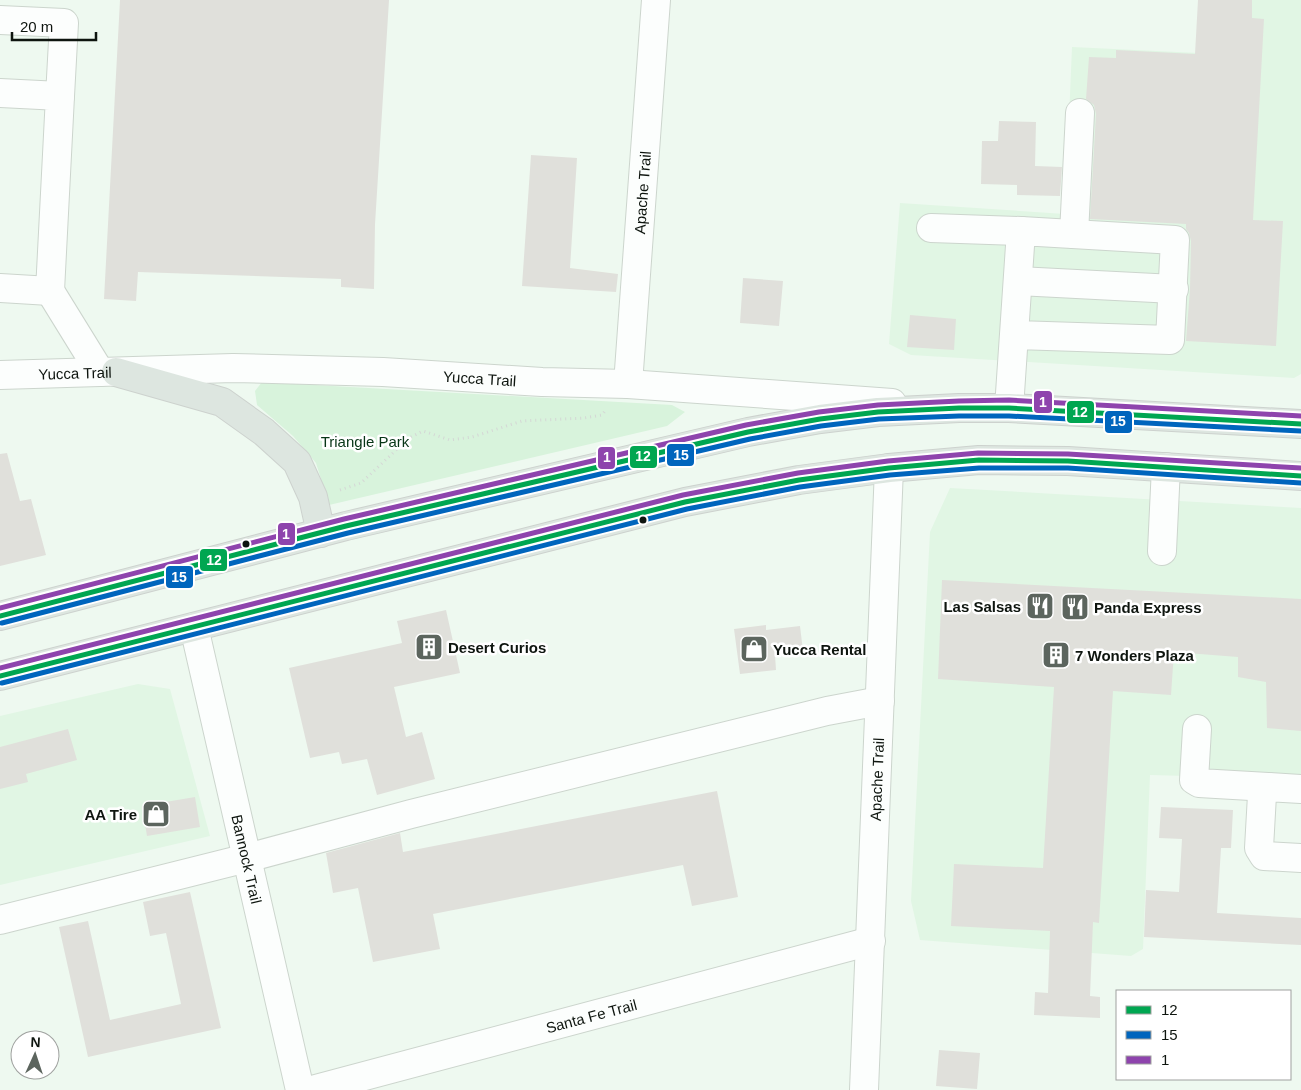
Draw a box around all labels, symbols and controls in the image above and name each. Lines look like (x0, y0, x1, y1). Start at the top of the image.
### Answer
scale bar (12, 10, 96, 42)
text: 20 m (20, 18, 53, 35)
street label: Apache Trail (630, 150, 653, 235)
street label: Yucca Trail (38, 363, 112, 382)
street label: Yucca Trail (442, 367, 517, 389)
line badge: 1 (1033, 390, 1053, 414)
text: 1 (1039, 394, 1047, 410)
line badge: 12 (1066, 400, 1095, 424)
text: 12 (1072, 404, 1088, 420)
line badge: 15 (1104, 410, 1133, 434)
text: 15 (1110, 413, 1126, 429)
park label: Triangle Park (321, 433, 410, 450)
line badge: 15 (666, 443, 695, 467)
line badge: 12 (629, 445, 658, 469)
line badge: 1 (597, 446, 616, 470)
text: 15 (673, 447, 689, 463)
text: 12 (635, 448, 651, 464)
text: 1 (603, 449, 611, 465)
unlabelled marker (638, 515, 648, 525)
line badge: 1 (277, 522, 296, 546)
text: 1 (282, 526, 290, 542)
unlabelled marker (241, 539, 251, 549)
line badge: 12 (199, 548, 228, 572)
text: 12 (206, 552, 222, 568)
line badge: 15 (165, 565, 194, 589)
text: 15 (171, 569, 187, 585)
restaurant icon: Las Salsas (1025, 591, 1055, 621)
restaurant icon: Panda Express (1060, 592, 1090, 622)
place label: Las Salsas (943, 598, 1021, 615)
place label: Panda Express (1094, 599, 1202, 616)
building icon: Desert Curios (414, 632, 444, 662)
shop icon: Yucca Rental (739, 634, 769, 664)
place label: Desert Curios (448, 639, 546, 656)
building icon: 7 Wonders Plaza (1041, 640, 1071, 670)
place label: Yucca Rental (773, 641, 866, 658)
place label: 7 Wonders Plaza (1075, 647, 1195, 664)
street label: Apache Trail (866, 737, 887, 821)
shop icon: AA Tire (141, 799, 171, 829)
place label: AA Tire (84, 806, 137, 823)
street label: Bannock Trail (229, 813, 266, 905)
legend (1116, 990, 1291, 1080)
street label: Santa Fe Trail (544, 995, 639, 1036)
text: 12 (1161, 1001, 1178, 1018)
text: 15 (1161, 1026, 1178, 1043)
north arrow (10, 1030, 60, 1080)
text: N (30, 1034, 41, 1050)
text: 1 (1161, 1051, 1169, 1068)

